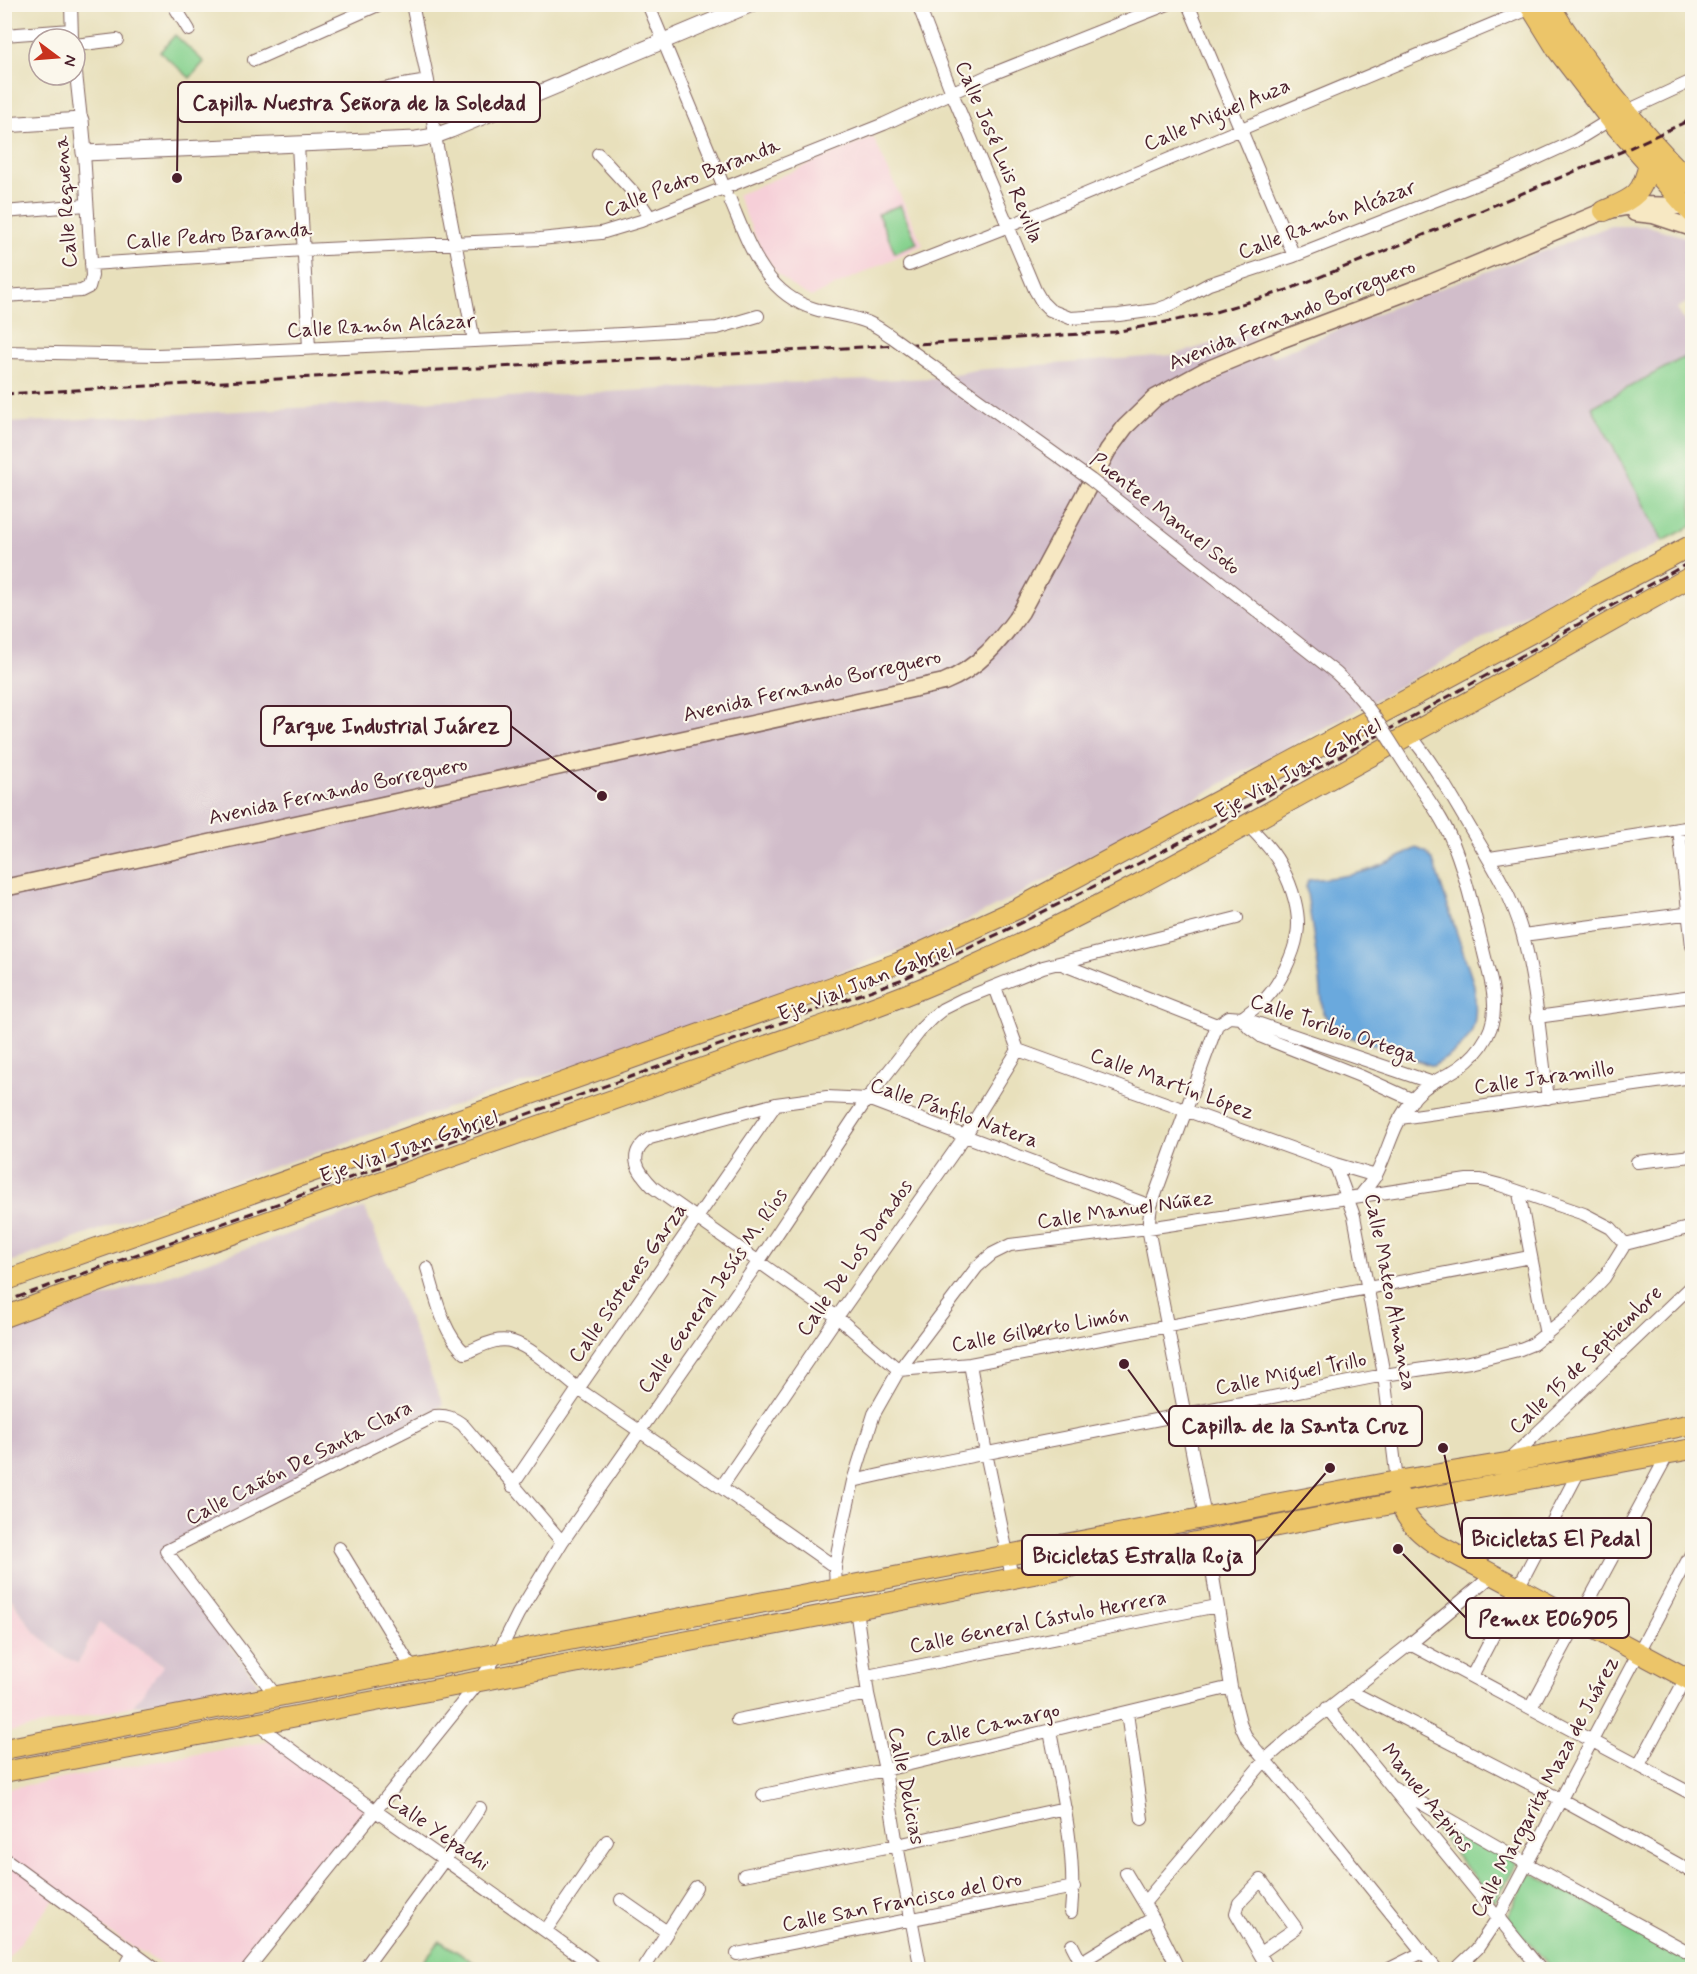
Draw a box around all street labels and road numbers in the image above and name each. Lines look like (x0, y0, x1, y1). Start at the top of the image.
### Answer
street label: Calle José Luis Revilla (948, 57, 1050, 247)
street label: Calle Miguel Auza (1140, 72, 1295, 160)
street label: Calle Pedro Baranda (600, 131, 784, 224)
street label: Calle Requena (47, 135, 85, 269)
street label: Calle Ramón Alcázar (1234, 173, 1420, 267)
street label: Calle Pedro Baranda (125, 216, 313, 256)
street label: Avenida Fernando Borreguero (1164, 253, 1420, 378)
street label: Calle Ramón Alcázar (286, 307, 476, 345)
street label: Puentee Manuel Soto (1084, 446, 1246, 582)
street label: Avenida Fernando Borreguero (680, 643, 944, 730)
street label: Eje Vial Juan Gabriel (1209, 711, 1387, 827)
street label: Avenida Fernando Borreguero (206, 750, 470, 833)
street label: Eje Vial Juan Gabriel (774, 935, 958, 1029)
street label: Calle Toribio Ortega (1246, 987, 1422, 1072)
street label: Calle Martín López (1086, 1041, 1258, 1127)
street label: Calle Jaramillo (1472, 1054, 1616, 1102)
street label: Calle Pánfilo Natera (866, 1071, 1042, 1155)
street label: Eje Vial Juan Gabriel (316, 1103, 502, 1191)
street label: Calle De Los Dorados (790, 1174, 920, 1342)
street label: Calle General Jesús M. Ríos (631, 1183, 795, 1399)
street label: Calle Manuel Núñez (1035, 1184, 1215, 1236)
street label: Calle Mateo Almanza (1357, 1191, 1423, 1393)
street label: Calle Sóstenes Garza (562, 1197, 694, 1369)
street label: Calle 15 de Septiembre (1503, 1279, 1669, 1441)
street label: Calle Gilberto Limón (949, 1301, 1131, 1359)
street label: Calle Miguel Trillo (1213, 1346, 1369, 1404)
street label: Calle Cañón De Santa Clara (181, 1394, 417, 1532)
street label: Calle General Cástulo Herrera (907, 1583, 1169, 1661)
street label: Calle Margarita Maza de Juárez (1464, 1652, 1627, 1923)
street label: Calle Camargo (923, 1696, 1063, 1754)
street label: Calle Delicias (881, 1725, 931, 1847)
street label: Manuel Azpiros (1374, 1738, 1480, 1858)
street label: Calle Yepachi (381, 1786, 495, 1878)
street label: Calle San Francisco del Oro (780, 1865, 1024, 1939)

